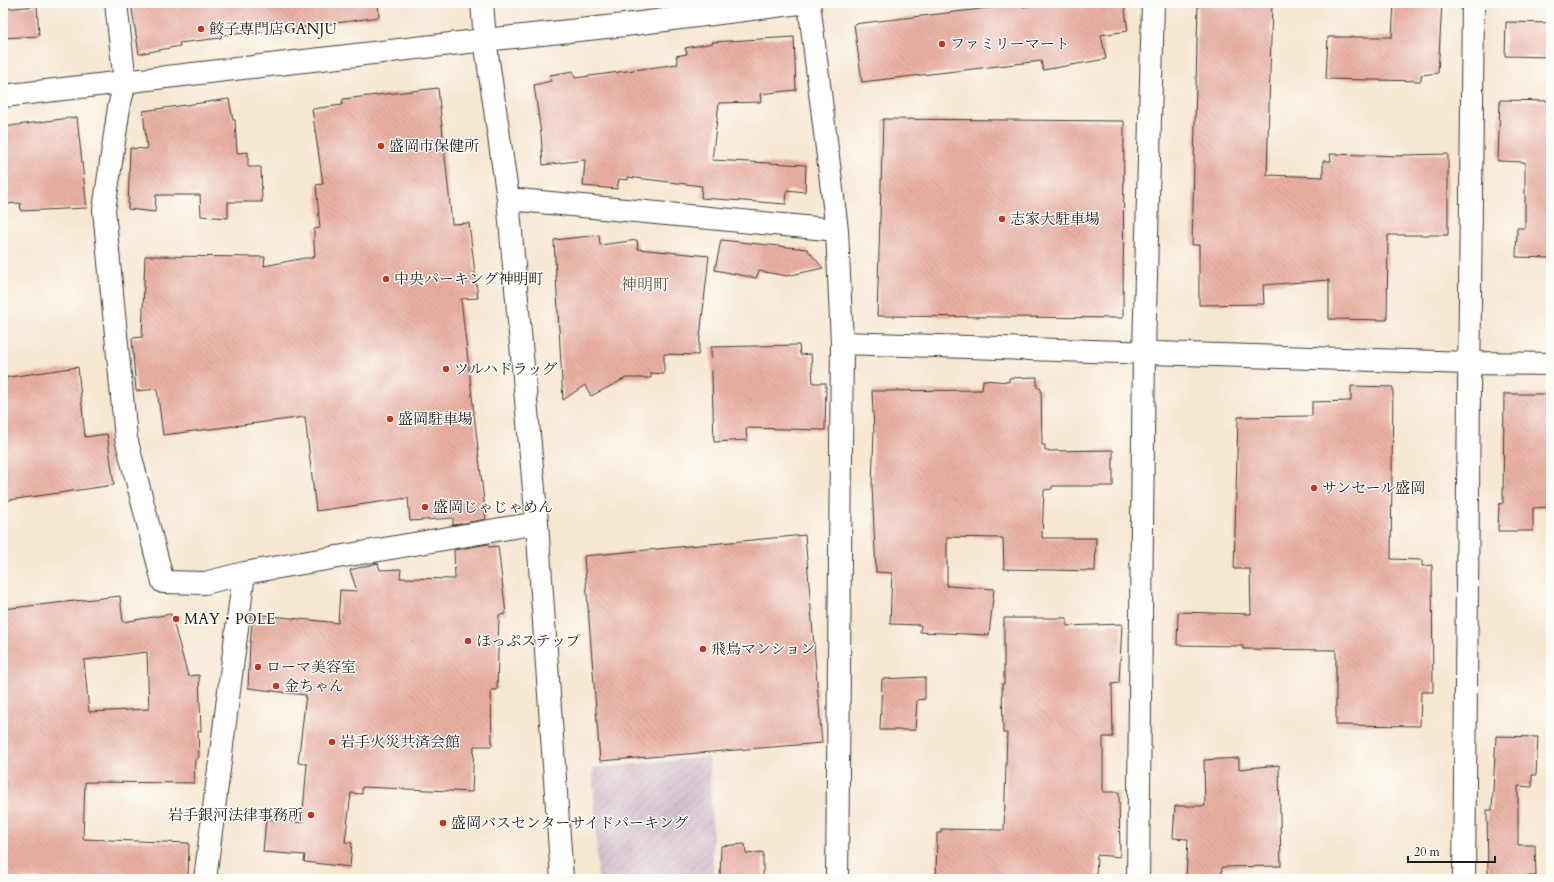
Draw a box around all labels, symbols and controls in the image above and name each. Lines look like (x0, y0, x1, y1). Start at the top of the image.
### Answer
place label: 餃子専門店GANJU (209, 19, 337, 39)
marker: 餃子専門店GANJU (196, 24, 206, 34)
place label: ファミリーマート (950, 34, 1070, 54)
marker: ファミリーマート (937, 39, 947, 49)
place label: 盛岡市保健所 (389, 136, 479, 156)
marker: 盛岡市保健所 (376, 141, 386, 151)
place label: 志家大駐車場 (1010, 209, 1100, 229)
marker: 志家大駐車場 (997, 214, 1007, 224)
place label: 中央パーキング神明町 (394, 269, 544, 289)
marker: 中央パーキング神明町 (381, 274, 391, 284)
district label: 神明町 (621, 274, 669, 296)
place label: ツルハドラッグ (454, 359, 557, 379)
marker: ツルハドラッグ (441, 364, 451, 374)
place label: 盛岡駐車場 (398, 409, 473, 429)
marker: 盛岡駐車場 (385, 414, 395, 424)
place label: サンセール盛岡 (1322, 478, 1425, 498)
marker: サンセール盛岡 (1309, 483, 1319, 493)
place label: 盛岡じゃじゃめん (433, 497, 553, 517)
marker: 盛岡じゃじゃめん (420, 502, 430, 512)
place label: MAY・POLE (184, 609, 275, 629)
marker: MAY・POLE (171, 614, 181, 624)
place label: ほっぷステップ (476, 631, 581, 651)
marker: ほっぷステップ (463, 636, 473, 646)
place label: 飛鳥マンション (711, 639, 815, 659)
marker: 飛鳥マンション (698, 644, 708, 654)
place label: ローマ美容室 (266, 657, 356, 677)
marker: ローマ美容室 (253, 662, 263, 672)
place label: 金ちゃん (284, 676, 344, 696)
marker: 金ちゃん (271, 681, 281, 691)
place label: 岩手火災共済会館 (340, 732, 460, 752)
marker: 岩手火災共済会館 (327, 737, 337, 747)
place label: 岩手銀河法律事務所 (168, 805, 303, 825)
marker: 岩手銀河法律事務所 (306, 810, 316, 820)
place label: 盛岡バスセンターサイドパーキング (451, 813, 689, 833)
marker: 盛岡バスセンターサイドパーキング (438, 818, 448, 828)
scale bar (1408, 838, 1495, 864)
text: 20 m (1414, 844, 1441, 860)

